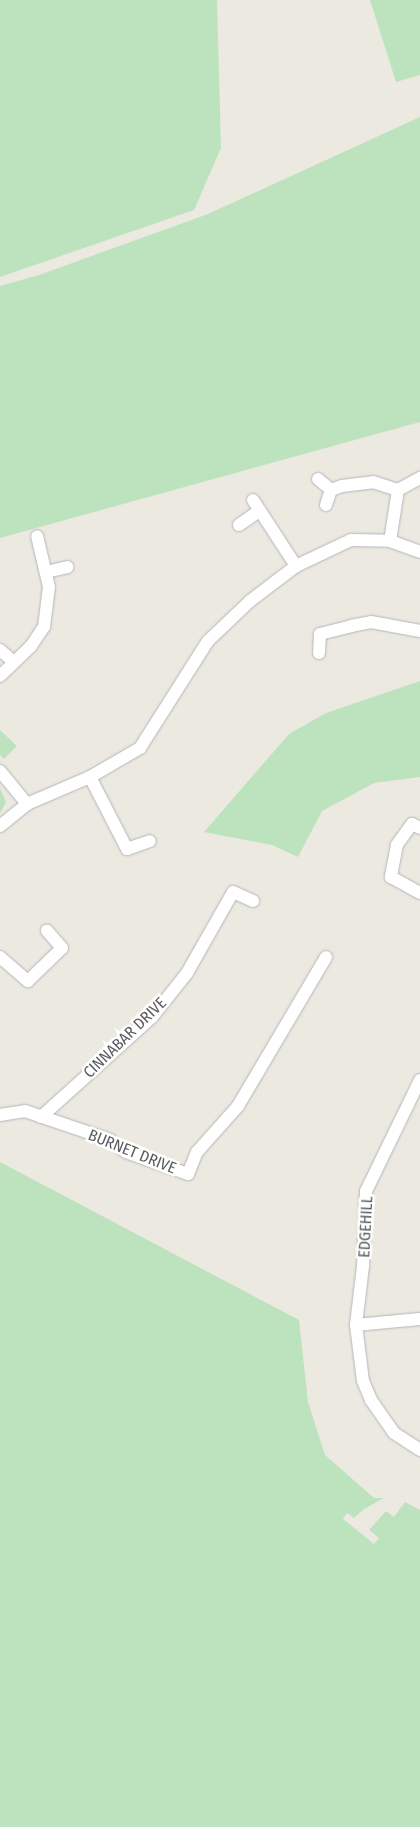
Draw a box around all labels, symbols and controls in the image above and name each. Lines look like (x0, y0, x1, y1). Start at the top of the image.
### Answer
street label: CINNABAR DRIVE (80, 994, 170, 1082)
street label: BURNET DRIVE (85, 1126, 179, 1178)
street label: EDGEHILL (355, 1196, 377, 1258)

